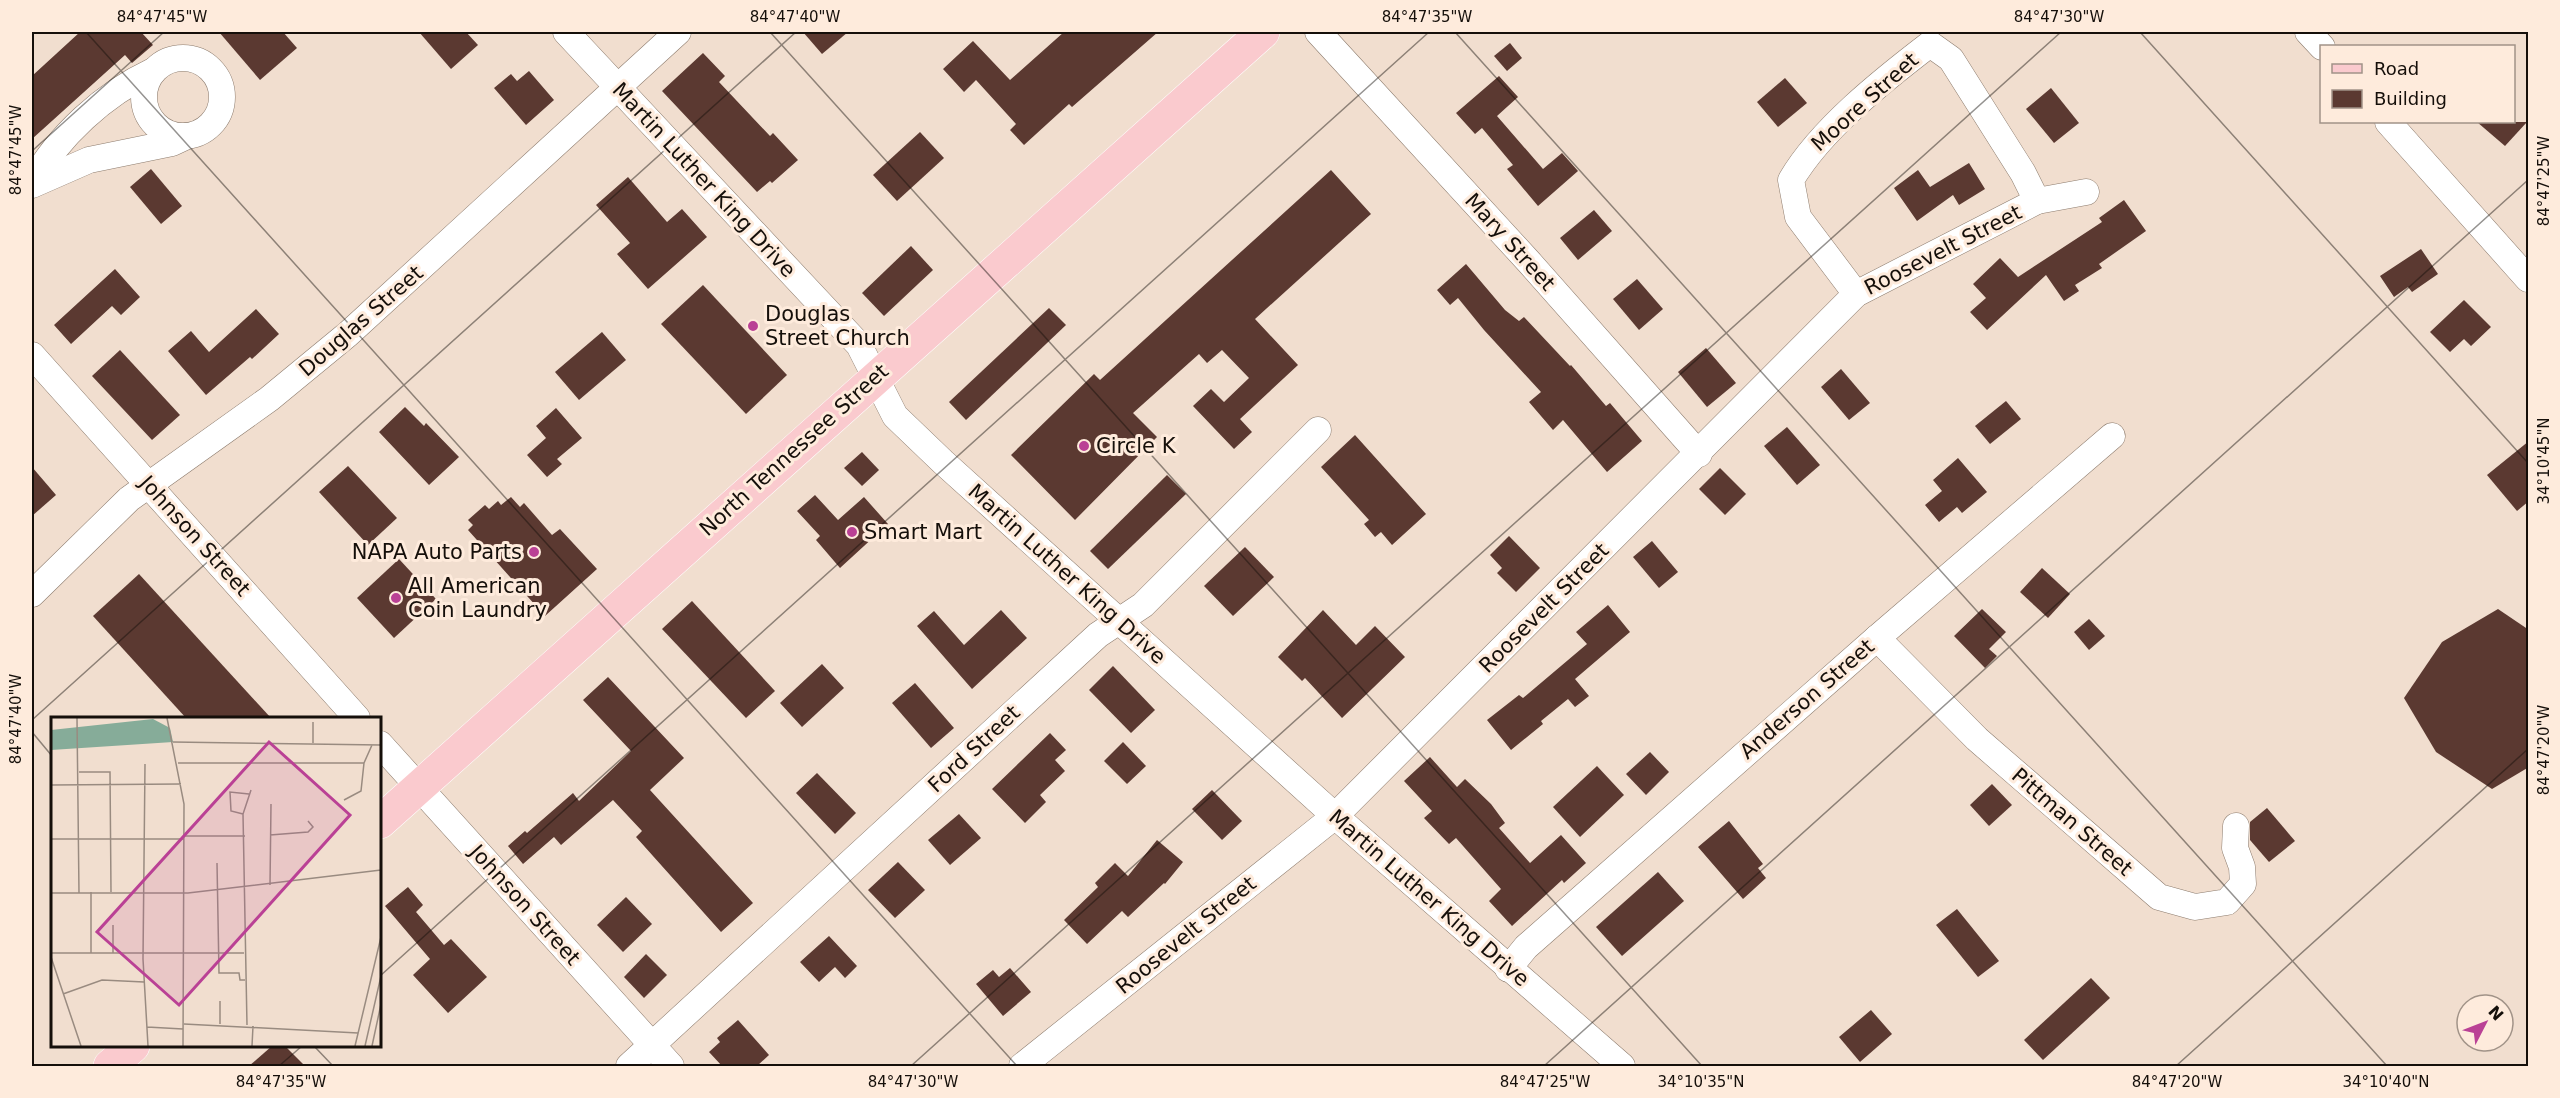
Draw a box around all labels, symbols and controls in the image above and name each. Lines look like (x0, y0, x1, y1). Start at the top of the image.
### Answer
text: 84°47'45"W (117, 8, 207, 26)
text: 84°47'40"W (750, 8, 840, 26)
text: 84°47'35"W (1382, 8, 1472, 26)
text: 84°47'30"W (2014, 8, 2104, 26)
legend (2320, 45, 2515, 123)
street label: Moore Street (1807, 48, 1923, 156)
text: Road (2374, 58, 2419, 79)
street label: Martin Luther King Drive (608, 78, 800, 282)
text: Building (2374, 88, 2447, 109)
text: 84°47'45"W (7, 105, 25, 195)
text: 84°47'25"W (2535, 136, 2553, 226)
street label: Mary Street (1460, 188, 1560, 296)
street label: Roosevelt Street (1860, 200, 2026, 300)
street label: Douglas Street (294, 261, 428, 381)
place label: Douglas Street Church (765, 302, 910, 350)
marker: Douglas Street Church (746, 319, 760, 333)
street label: North Tennessee Street (695, 359, 893, 541)
text: 34°10'45"N (2535, 417, 2553, 505)
place label: Circle K (1096, 434, 1177, 458)
marker: Circle K (1077, 439, 1091, 453)
street label: Johnson Street (133, 470, 255, 601)
street label: Martin Luther King Drive (963, 479, 1171, 669)
place label: Smart Mart (864, 520, 982, 544)
marker: Smart Mart (845, 525, 859, 539)
street label: Roosevelt Street (1474, 538, 1614, 678)
place label: NAPA Auto Parts (352, 540, 522, 564)
marker: NAPA Auto Parts (527, 545, 541, 559)
place label: All American Coin Laundry (408, 574, 547, 622)
marker: All American Coin Laundry (389, 591, 403, 605)
street label: Anderson Street (1735, 634, 1879, 764)
text: 84°47'40"W (7, 674, 25, 764)
street label: Ford Street (923, 701, 1025, 797)
text: 84°47'20"W (2535, 705, 2553, 795)
inset map (51, 717, 381, 1047)
street label: Pittman Street (2007, 763, 2137, 881)
street label: Martin Luther King Drive (1324, 805, 1534, 991)
street label: Johnson Street (463, 839, 585, 970)
street label: Roosevelt Street (1111, 871, 1261, 999)
north arrow (2455, 993, 2515, 1053)
text: N (2484, 1002, 2507, 1025)
text: 84°47'35"W (236, 1073, 326, 1091)
text: 84°47'30"W (868, 1073, 958, 1091)
text: 84°47'25"W (1500, 1073, 1590, 1091)
text: 34°10'35"N (1657, 1073, 1745, 1091)
text: 84°47'20"W (2132, 1073, 2222, 1091)
text: 34°10'40"N (2342, 1073, 2430, 1091)

